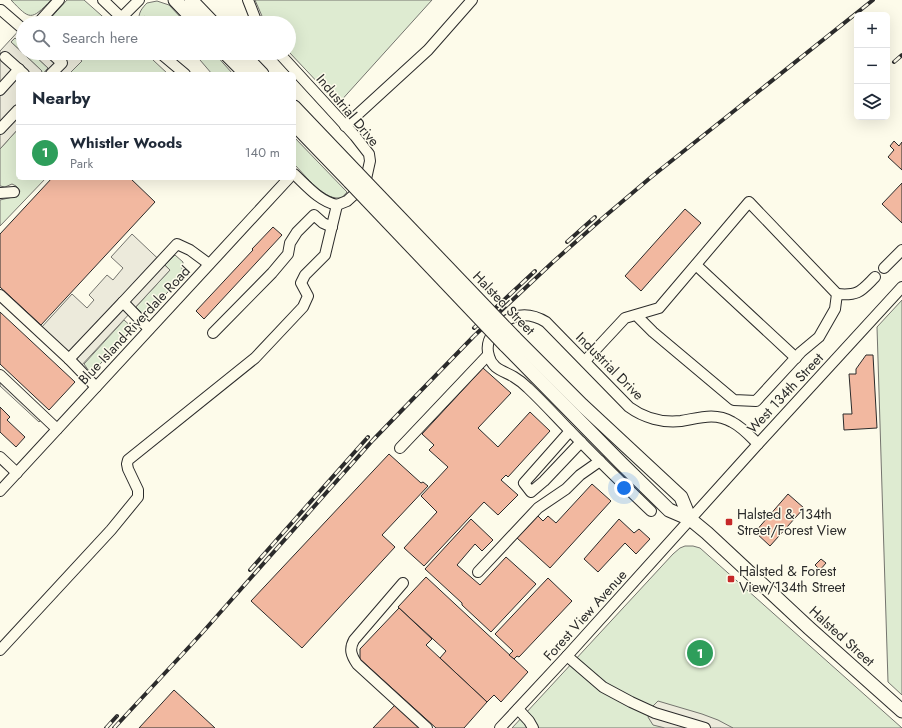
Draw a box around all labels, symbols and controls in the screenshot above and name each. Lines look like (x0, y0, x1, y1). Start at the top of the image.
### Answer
map controls (854, 12, 890, 120)
button: + (854, 12, 890, 48)
search box (16, 16, 296, 60)
icon: search (30, 27, 52, 49)
text: Search here (62, 27, 138, 49)
button: − (854, 48, 890, 84)
street label: Industrial Drive (312, 70, 384, 150)
button: layers (854, 84, 890, 120)
text: Nearby (32, 86, 90, 110)
text: Whistler Woods (70, 132, 182, 154)
text: 1 (42, 143, 48, 162)
text: 140 m (245, 143, 280, 162)
text: Park (70, 154, 93, 173)
street label: Blue Island-Riverdale Road (73, 261, 195, 389)
street label: Halsted Street (468, 267, 540, 340)
street label: Industrial Drive (572, 328, 648, 404)
street label: West 134th Street (742, 348, 828, 438)
your location (614, 478, 634, 498)
place label: Halsted & 134th Street/Forest View (737, 504, 847, 540)
marker: Halsted & 134th Street/Forest View (724, 517, 734, 527)
place label: Halsted & Forest View/134th Street (739, 561, 846, 597)
street label: Forest View Avenue (539, 565, 631, 665)
marker: Halsted & Forest View/134th Street (726, 574, 736, 584)
street label: Halsted Street (805, 601, 880, 671)
pin: 1 (687, 638, 713, 668)

